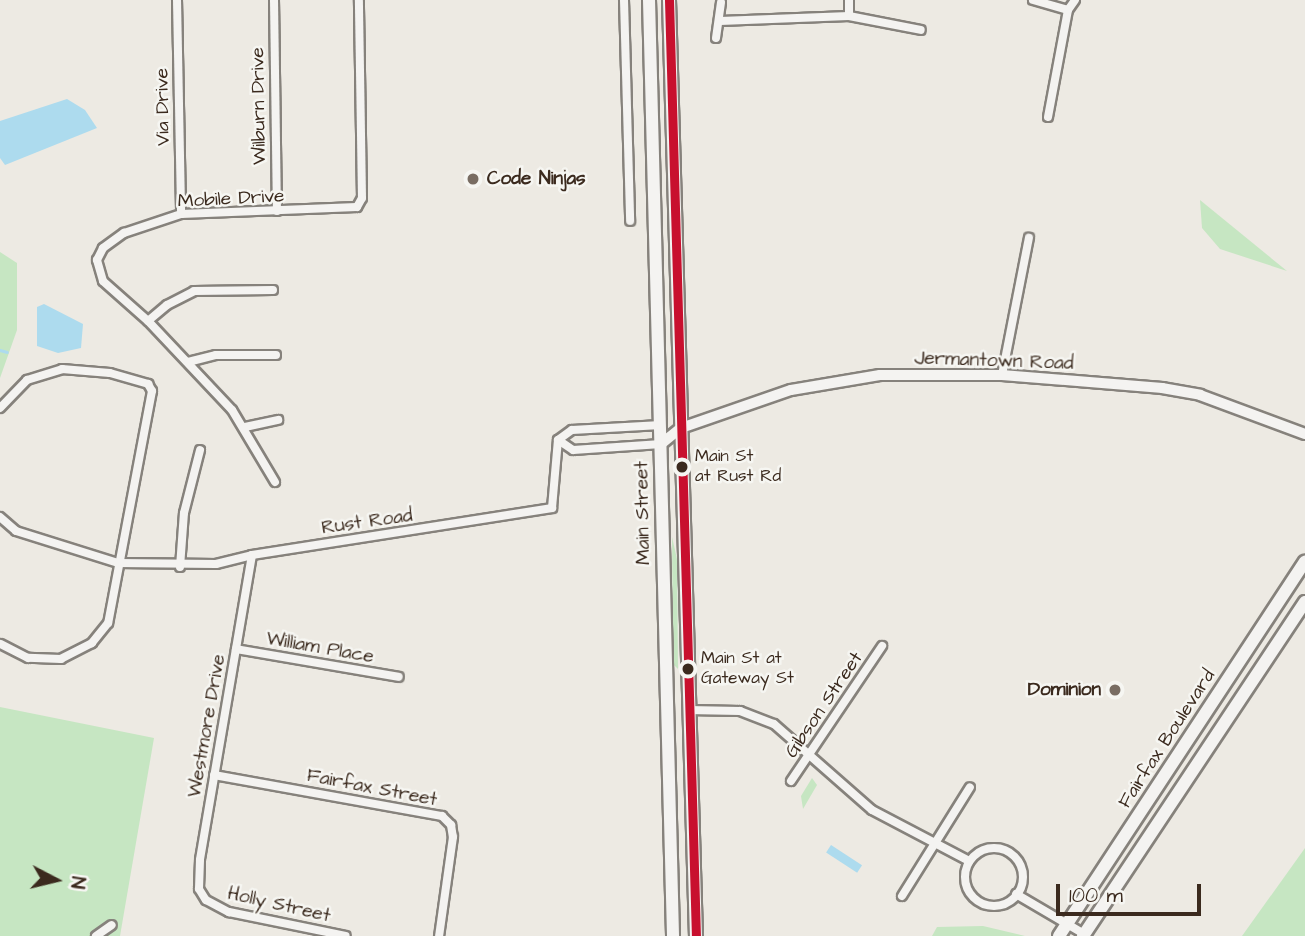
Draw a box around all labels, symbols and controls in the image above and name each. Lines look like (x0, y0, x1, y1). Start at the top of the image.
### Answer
street label: Wilburn Drive (247, 47, 271, 165)
street label: Via Drive (151, 68, 175, 146)
place label: Code Ninjas (487, 168, 586, 190)
marker: Code Ninjas (465, 171, 481, 187)
street label: Mobile Drive (177, 185, 285, 213)
street label: Jermantown Road (914, 347, 1074, 375)
place label: Main St at Rust Rd (695, 447, 781, 487)
marker: Main St at Rust Rd (675, 460, 689, 474)
street label: Main Street (631, 461, 655, 565)
street label: Rust Road (320, 504, 414, 540)
street label: William Place (264, 627, 376, 669)
street label: Gibson Street (780, 648, 868, 762)
place label: Main St at Gateway St (701, 649, 794, 689)
street label: Westmore Drive (183, 653, 231, 799)
marker: Main St at Gateway St (681, 662, 695, 676)
street label: Fairfax Boulevard (1114, 665, 1220, 813)
place label: Dominion (1028, 679, 1101, 701)
marker: Dominion (1107, 682, 1123, 698)
street label: Fairfax Street (305, 764, 439, 812)
north arrow (21, 845, 91, 915)
scale bar (1060, 870, 1205, 914)
text: N (63, 875, 91, 890)
text: 100 m (1069, 881, 1123, 910)
street label: Holly Street (225, 882, 333, 928)

